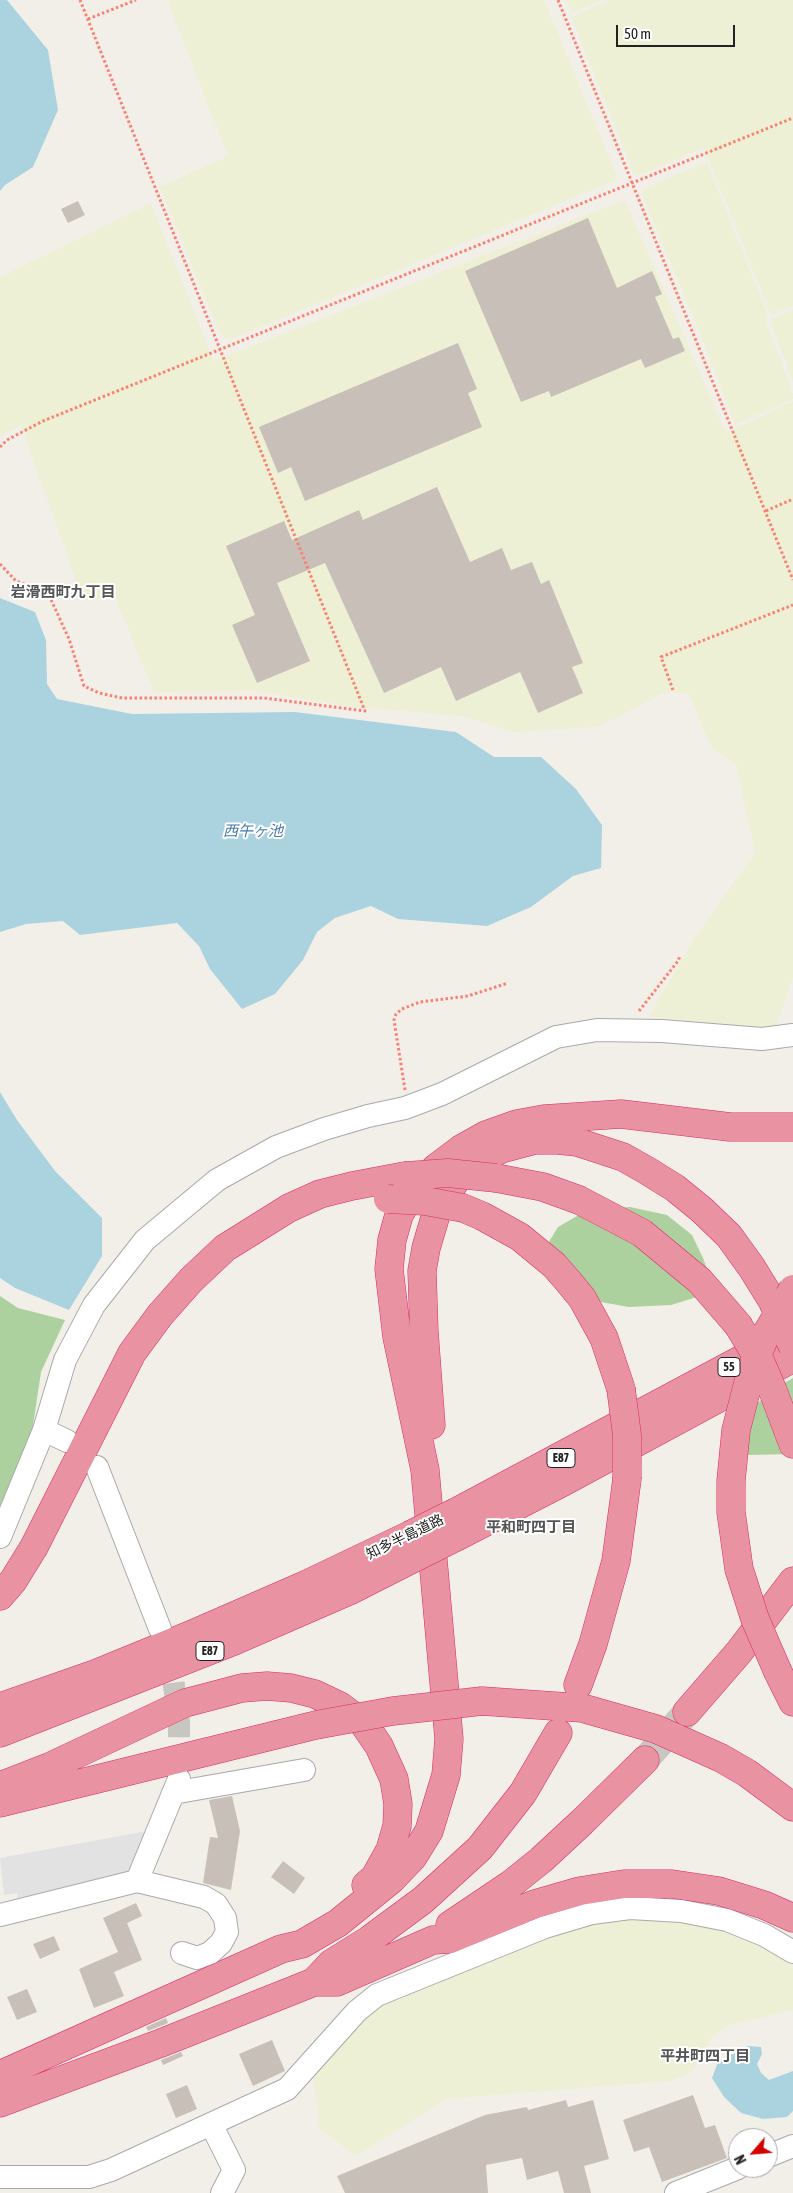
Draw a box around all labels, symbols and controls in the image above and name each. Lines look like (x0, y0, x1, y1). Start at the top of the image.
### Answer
scale bar (618, 15, 737, 47)
text: 50 m (624, 25, 651, 42)
district label: 岩滑西町九丁目 (11, 583, 115, 601)
water label: 西午ヶ池 (223, 822, 283, 840)
road number: 55 (718, 1358, 740, 1376)
road number: E87 (547, 1449, 575, 1468)
street label: 知多半島道路 (364, 1511, 446, 1563)
district label: 平和町四丁目 (486, 1518, 576, 1536)
road number: E87 (196, 1642, 224, 1660)
district label: 平井町四丁目 (660, 2047, 750, 2065)
north arrow (728, 2128, 778, 2178)
text: N (732, 2152, 750, 2167)

